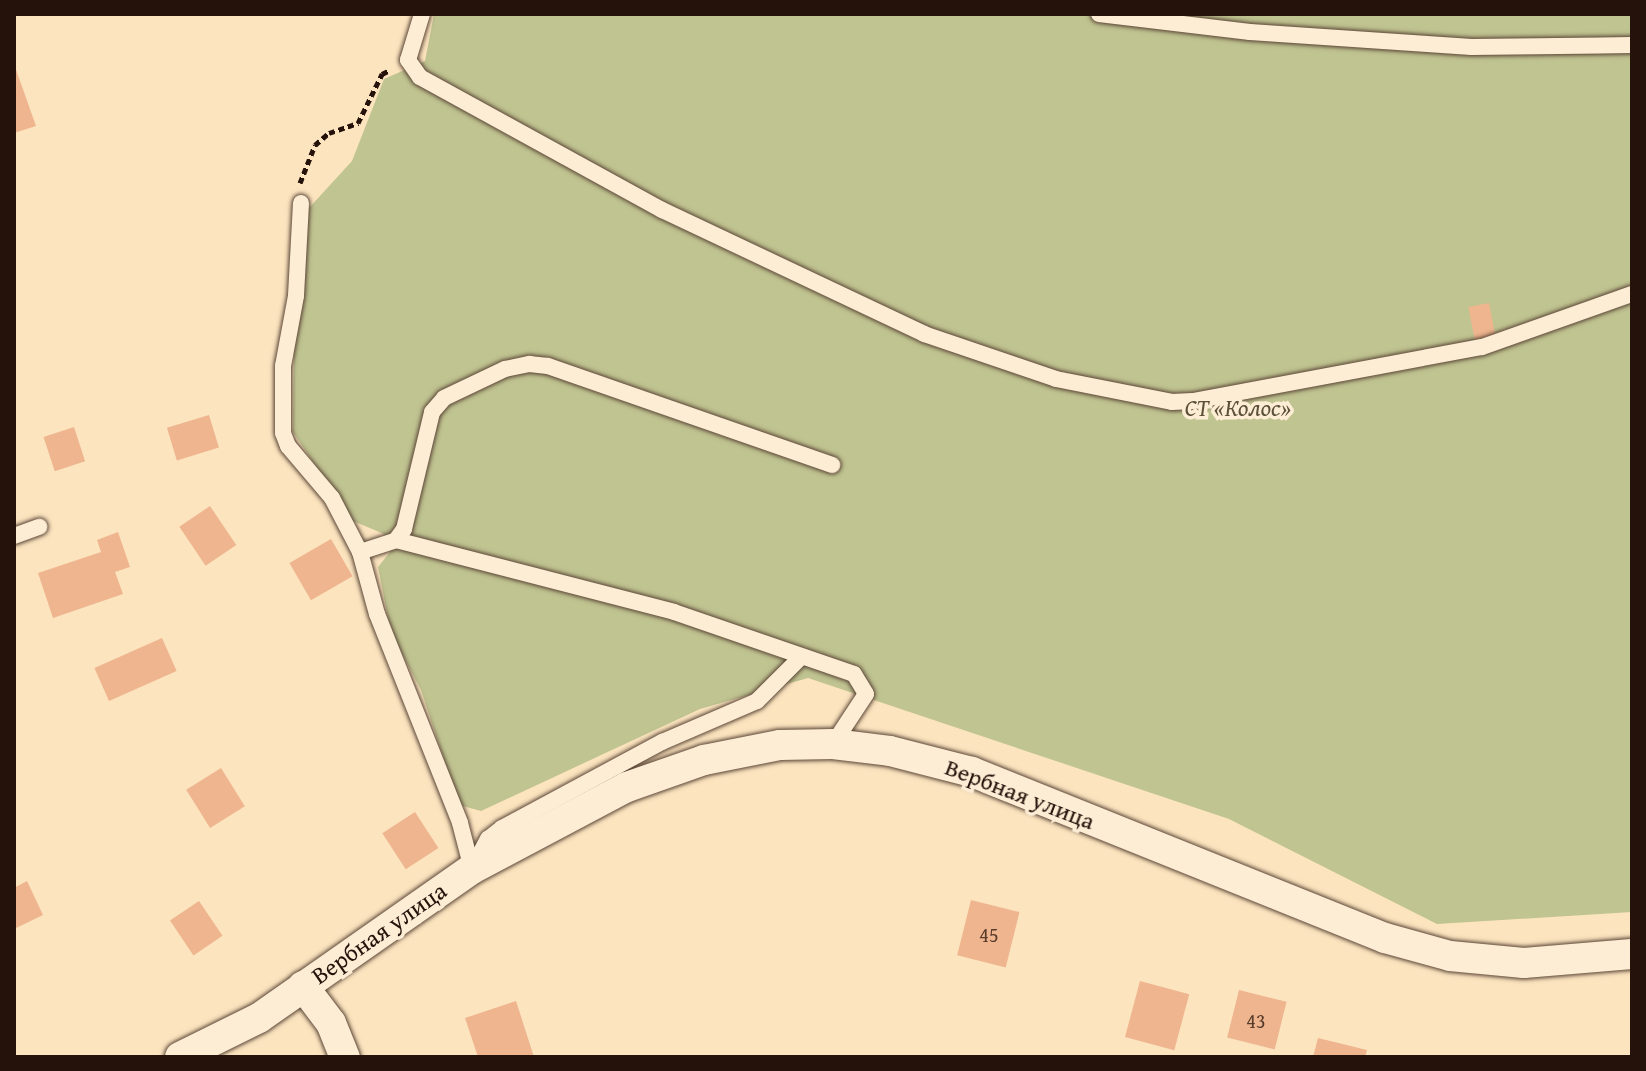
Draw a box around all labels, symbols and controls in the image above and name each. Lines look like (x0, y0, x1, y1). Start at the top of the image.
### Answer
park label: СТ «Колос» (1185, 394, 1291, 422)
street label: Вербная улица (941, 752, 1099, 836)
street label: Вербная улица (306, 876, 452, 990)
house number: 45 (979, 922, 999, 946)
house number: 43 (1246, 1008, 1266, 1032)

